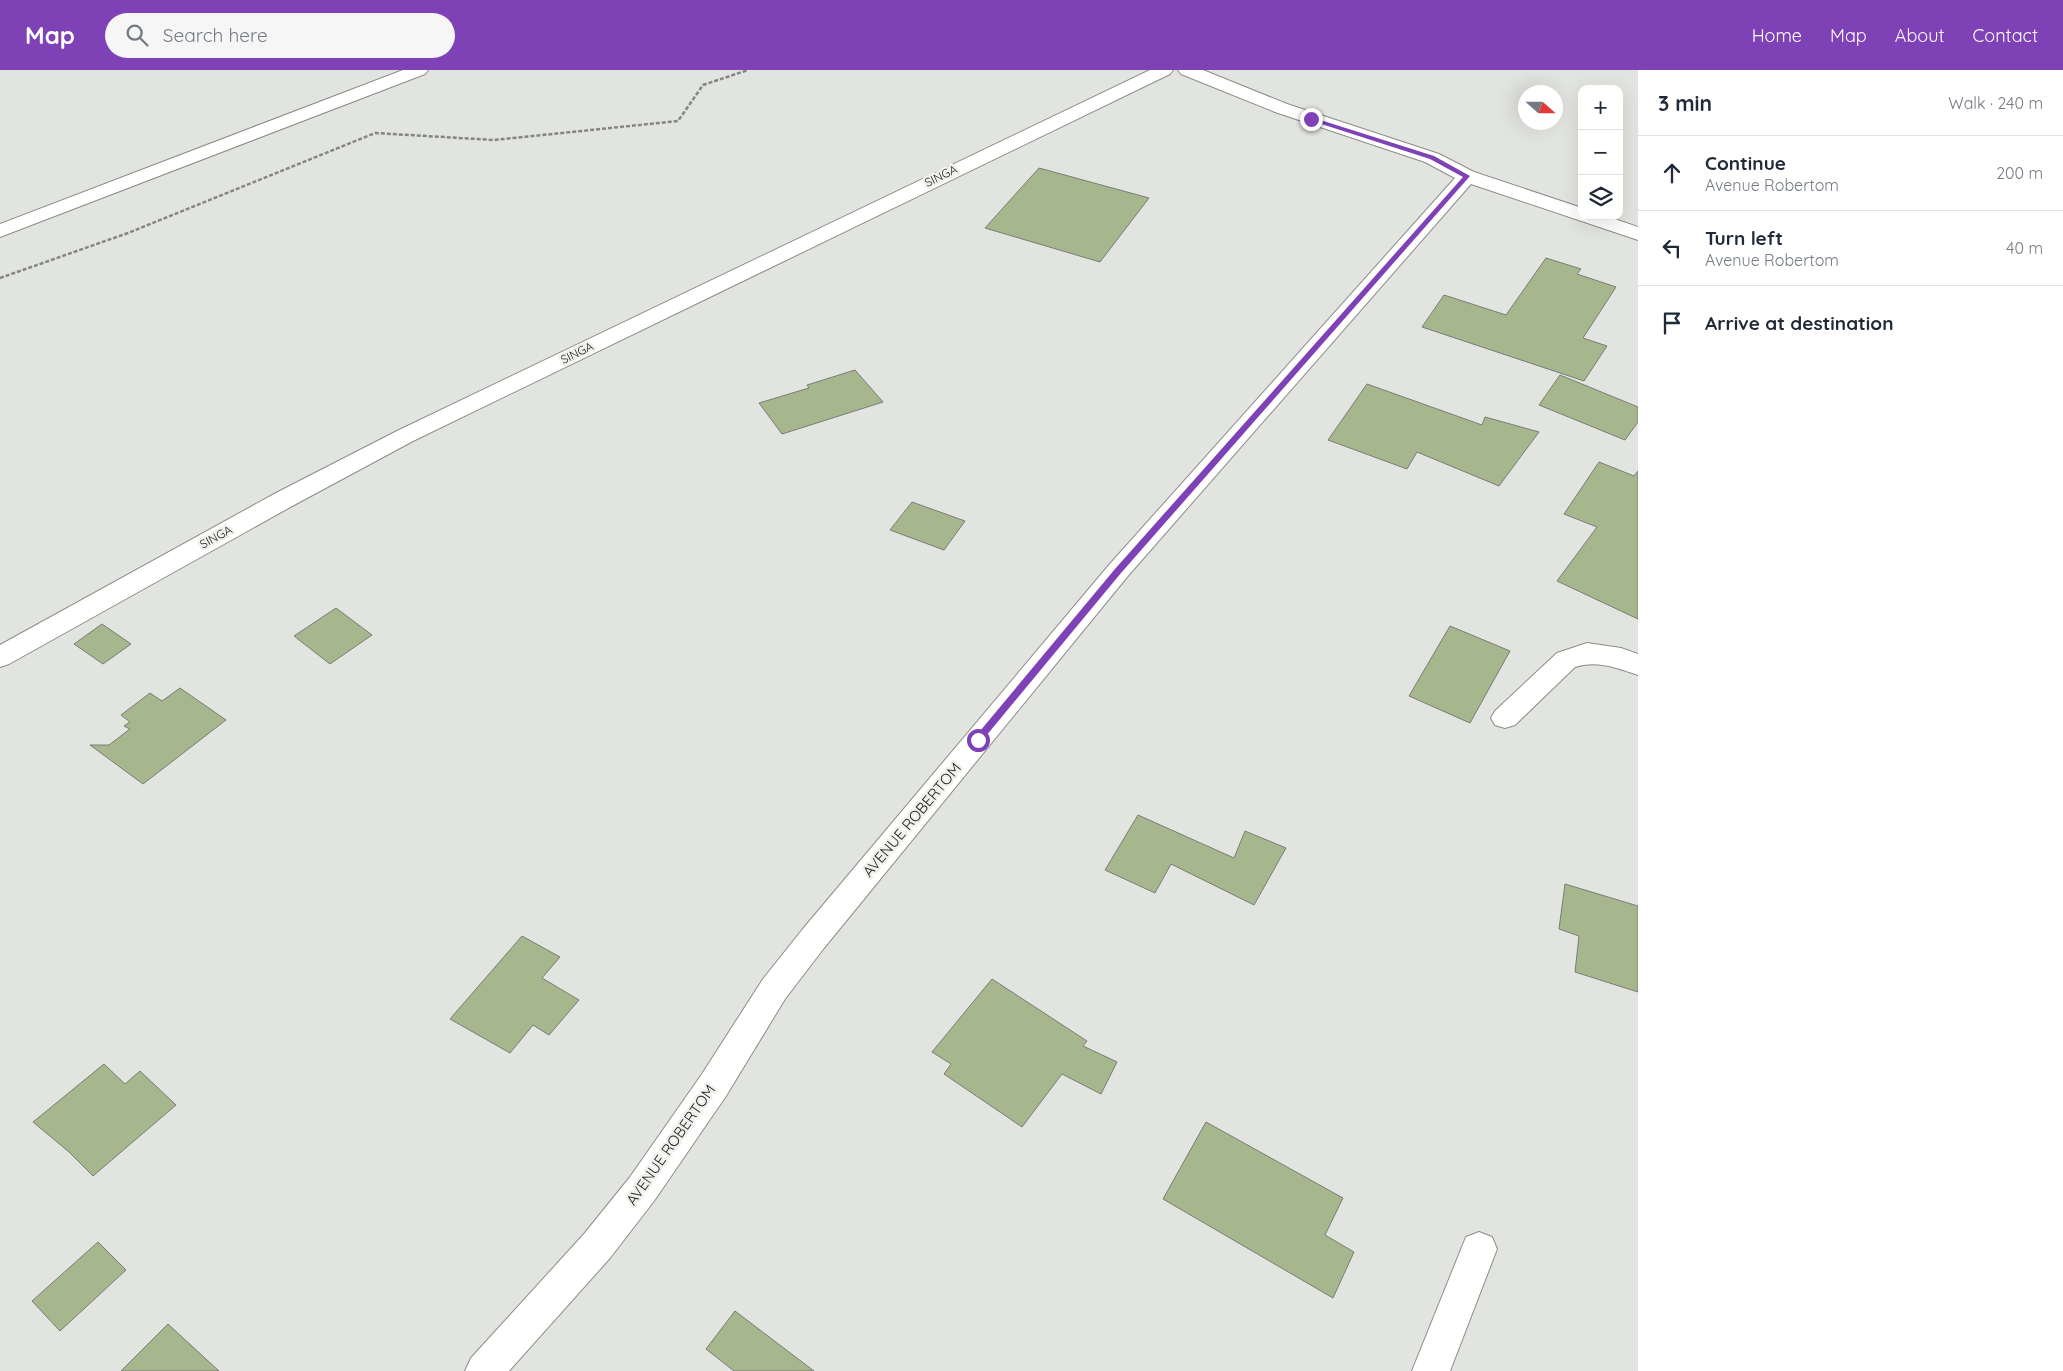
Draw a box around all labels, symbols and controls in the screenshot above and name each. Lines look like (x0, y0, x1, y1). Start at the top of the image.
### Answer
search box (105, 13, 455, 58)
text: Map (25, 20, 75, 50)
icon: search (123, 21, 151, 49)
text: Search here (163, 23, 268, 47)
text: Home (1752, 24, 1802, 47)
text: Map (1830, 24, 1867, 47)
text: About (1895, 24, 1945, 47)
text: Contact (1973, 24, 2038, 47)
north arrow (1518, 85, 1563, 130)
map controls (1578, 85, 1623, 220)
button: + (1578, 85, 1623, 130)
text: 3 min (1658, 90, 1712, 116)
text: Walk · 240 m (1948, 93, 2043, 113)
route end (1300, 108, 1323, 131)
button: − (1578, 130, 1623, 175)
text: Continue (1705, 151, 1786, 175)
icon: ahead (1658, 159, 1686, 187)
street label: SINGA (922, 161, 960, 190)
text: 200 m (1996, 163, 2043, 183)
button: layers (1578, 175, 1623, 220)
text: Avenue Robertom (1705, 175, 1839, 195)
text: Turn left (1705, 226, 1783, 250)
icon: left (1658, 234, 1686, 262)
text: 40 m (2006, 238, 2043, 258)
text: Avenue Robertom (1705, 250, 1839, 270)
icon: arrive (1658, 309, 1686, 337)
text: Arrive at destination (1705, 311, 1894, 335)
street label: SINGA (558, 338, 596, 367)
street label: SINGA (197, 522, 235, 552)
route start (967, 729, 990, 752)
street label: AVENUE ROBERTOM (858, 759, 965, 881)
street label: AVENUE ROBERTOM (622, 1081, 719, 1209)

